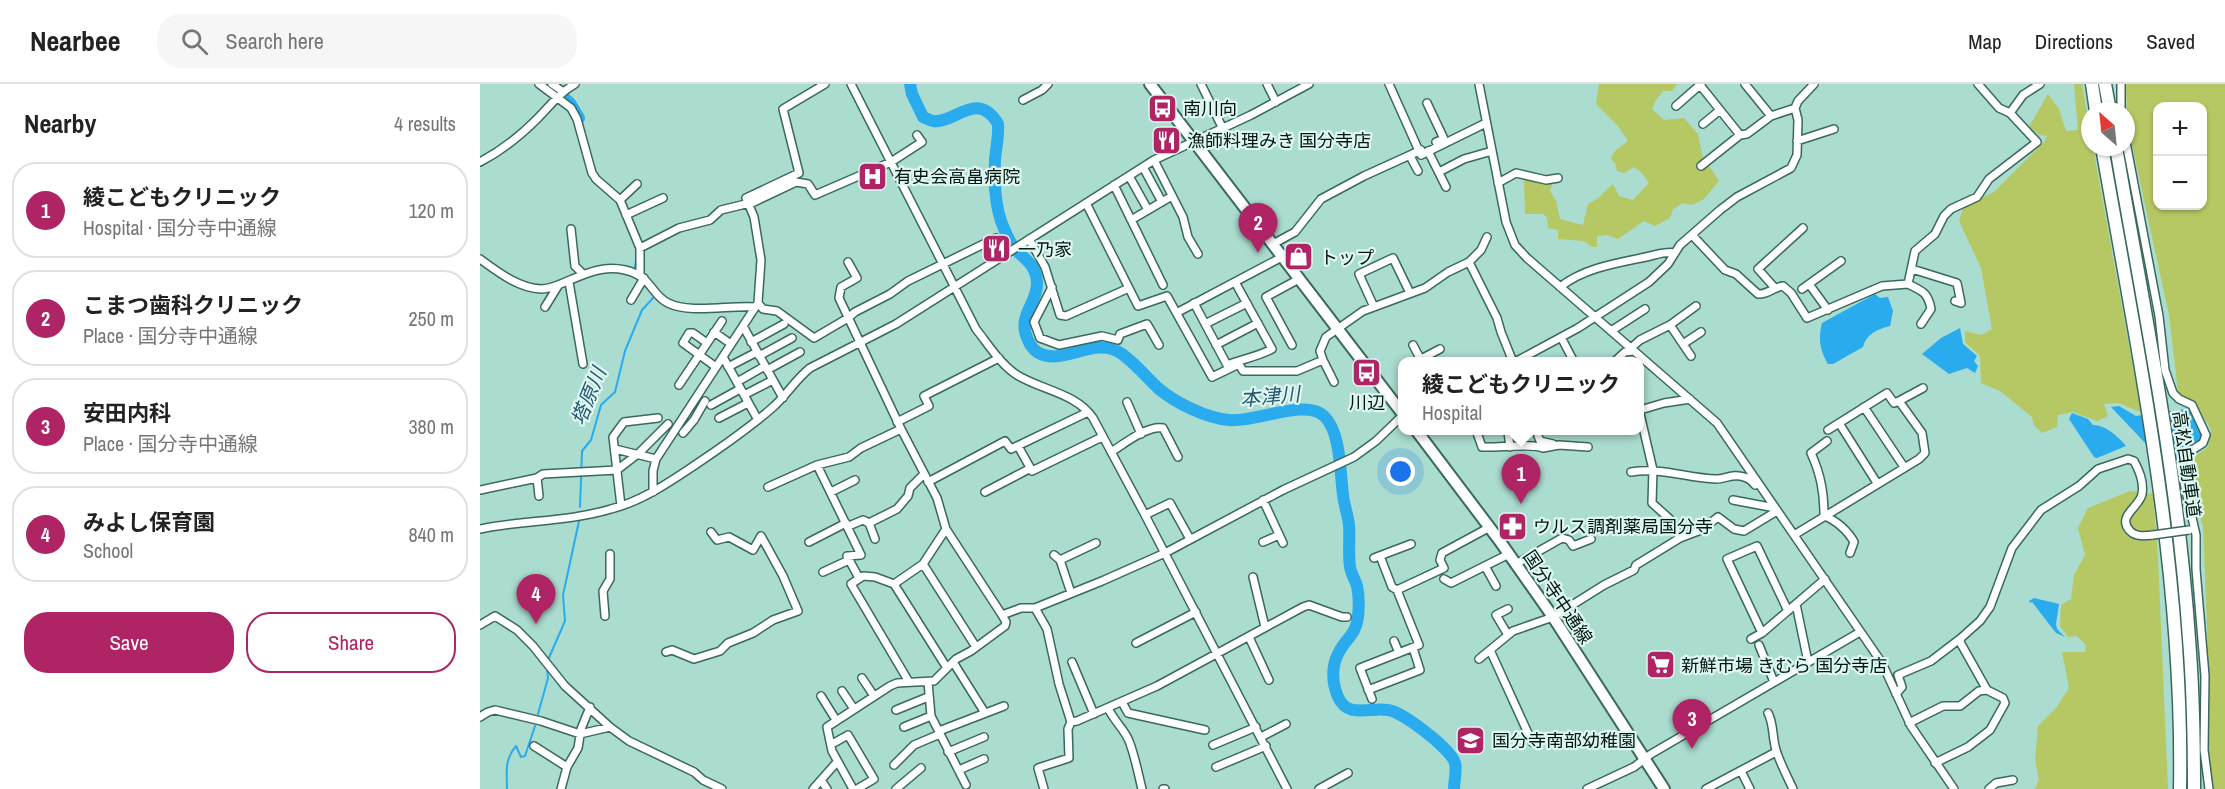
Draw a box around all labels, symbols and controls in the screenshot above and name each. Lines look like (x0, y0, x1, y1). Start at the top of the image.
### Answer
search box (157, 14, 577, 68)
text: Nearbee (30, 22, 121, 60)
icon: search (178, 25, 211, 58)
text: Search here (226, 26, 324, 56)
text: Map (1968, 27, 2002, 56)
text: Directions (2035, 27, 2113, 56)
text: Saved (2146, 27, 2195, 56)
bus stop icon: 南川向 (1146, 92, 1178, 124)
place label: 南川向 (1183, 96, 1237, 121)
north arrow (2081, 102, 2135, 156)
map controls (2153, 102, 2207, 210)
button: + (2153, 102, 2207, 156)
text: Nearby (24, 106, 96, 141)
text: 4 results (394, 110, 456, 137)
restaurant icon: 漁師料理みき 国分寺店 (1150, 124, 1182, 156)
place label: 漁師料理みき 国分寺店 (1187, 128, 1371, 153)
button: − (2153, 156, 2207, 210)
hospital icon: 有史会高畠病院 (857, 160, 889, 192)
place label: 有史会高畠病院 (894, 164, 1020, 189)
text: 綾こどもクリニック (83, 182, 281, 212)
text: 1 (41, 197, 50, 224)
text: 120 m (408, 197, 454, 224)
pin: 2 (1238, 204, 1278, 253)
text: Hospital · 国分寺中通線 (83, 214, 277, 241)
restaurant icon: 一乃家 (981, 233, 1013, 265)
place label: 一乃家 (1018, 237, 1072, 262)
shop icon: トップ (1283, 241, 1315, 273)
place label: トップ (1320, 245, 1374, 270)
text: こまつ歯科クリニック (83, 290, 303, 320)
text: 2 (41, 305, 50, 332)
text: 250 m (408, 305, 454, 332)
text: Place · 国分寺中通線 (83, 322, 258, 349)
bus stop icon: 川辺 (1351, 357, 1383, 389)
popup (1398, 357, 1644, 435)
water label: 塔原川 (564, 361, 613, 429)
text: 綾こどもクリニック (1422, 369, 1620, 399)
water label: 本津川 (1239, 380, 1303, 412)
place label: 川辺 (1349, 390, 1385, 415)
text: 安田内科 (83, 398, 171, 428)
text: Hospital (1422, 399, 1482, 426)
street label: 高松自動車道 (2167, 409, 2207, 519)
text: 3 (41, 413, 50, 440)
text: 380 m (408, 413, 454, 440)
text: Place · 国分寺中通線 (83, 430, 258, 457)
pin: 1 (1502, 454, 1540, 504)
your location (1386, 457, 1415, 486)
text: みよし保育園 (83, 507, 215, 537)
pharmacy icon: ウルス調剤薬局国分寺 (1496, 510, 1528, 542)
place label: ウルス調剤薬局国分寺 (1533, 514, 1713, 539)
text: 4 (41, 521, 50, 548)
text: 840 m (408, 521, 454, 548)
text: School (83, 537, 133, 564)
street label: 国分寺中通線 (1517, 545, 1599, 649)
pin: 4 (516, 574, 556, 624)
button: Save (24, 612, 234, 673)
button: Share (246, 612, 456, 673)
supermarket icon: 新鮮市場 きむら 国分寺店 (1644, 649, 1676, 681)
place label: 新鮮市場 きむら 国分寺店 (1681, 653, 1887, 678)
pin: 3 (1672, 700, 1712, 749)
school or university icon: 国分寺南部幼稚園 (1455, 724, 1487, 756)
place label: 国分寺南部幼稚園 (1492, 728, 1636, 753)

